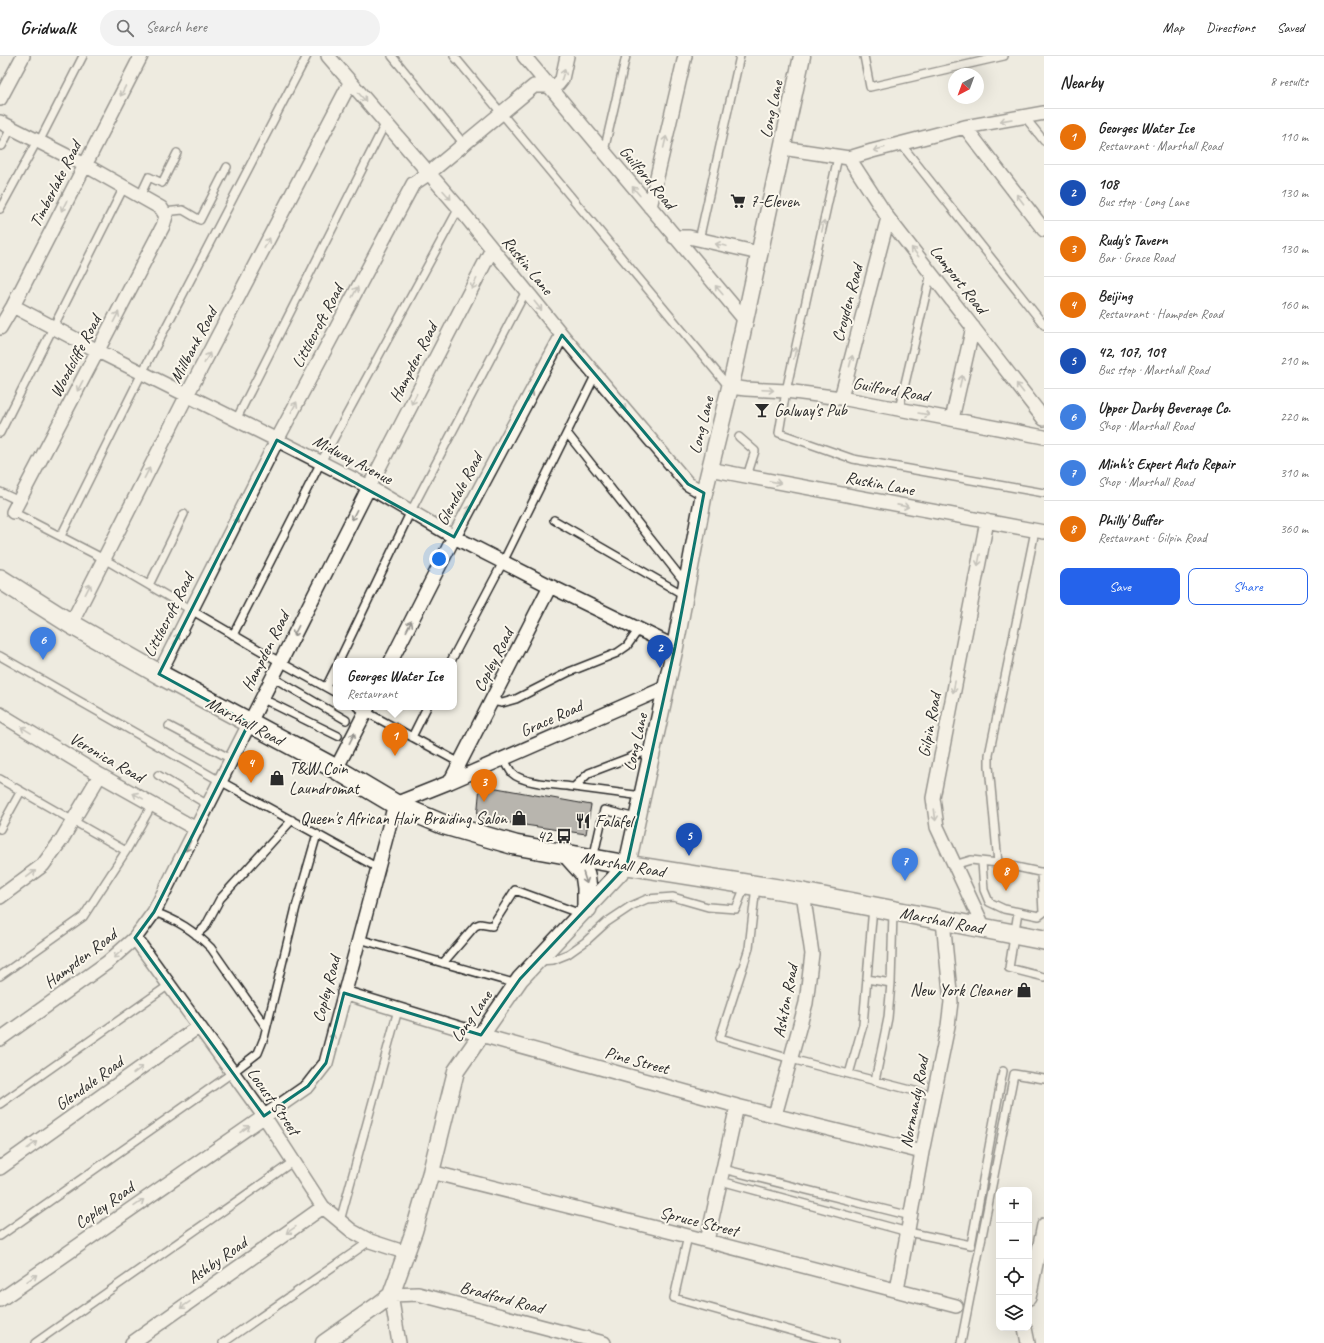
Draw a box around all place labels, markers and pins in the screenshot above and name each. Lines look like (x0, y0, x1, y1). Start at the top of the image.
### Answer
place label: 7-Eleven (750, 191, 801, 212)
supermarket icon: 7-Eleven (729, 192, 747, 210)
place label: Galway's Pub (774, 400, 849, 421)
bar icon: Galway's Pub (753, 401, 771, 419)
pin: 6 (30, 627, 56, 660)
pin: 2 (647, 635, 673, 668)
pin: 1 (382, 723, 408, 756)
pin: 4 (238, 750, 264, 783)
place label: T&W Coin Laundromat (289, 758, 361, 799)
shop icon: T&W Coin Laundromat (268, 769, 286, 787)
pin: 3 (471, 769, 497, 802)
place label: Queen's African Hair Braiding Salon (300, 808, 508, 829)
shop icon: Queen's African Hair Braiding Salon (510, 809, 528, 827)
place label: Falafel (595, 811, 636, 832)
restaurant icon: Falafel (574, 812, 592, 830)
pin: 5 (676, 823, 702, 856)
place label: 42 (537, 826, 553, 847)
bus stop icon: 42 (555, 827, 573, 845)
pin: 7 (892, 848, 918, 881)
pin: 8 (993, 858, 1019, 891)
place label: New York Cleaner (910, 980, 1014, 1001)
shop icon: New York Cleaner (1015, 981, 1033, 999)

